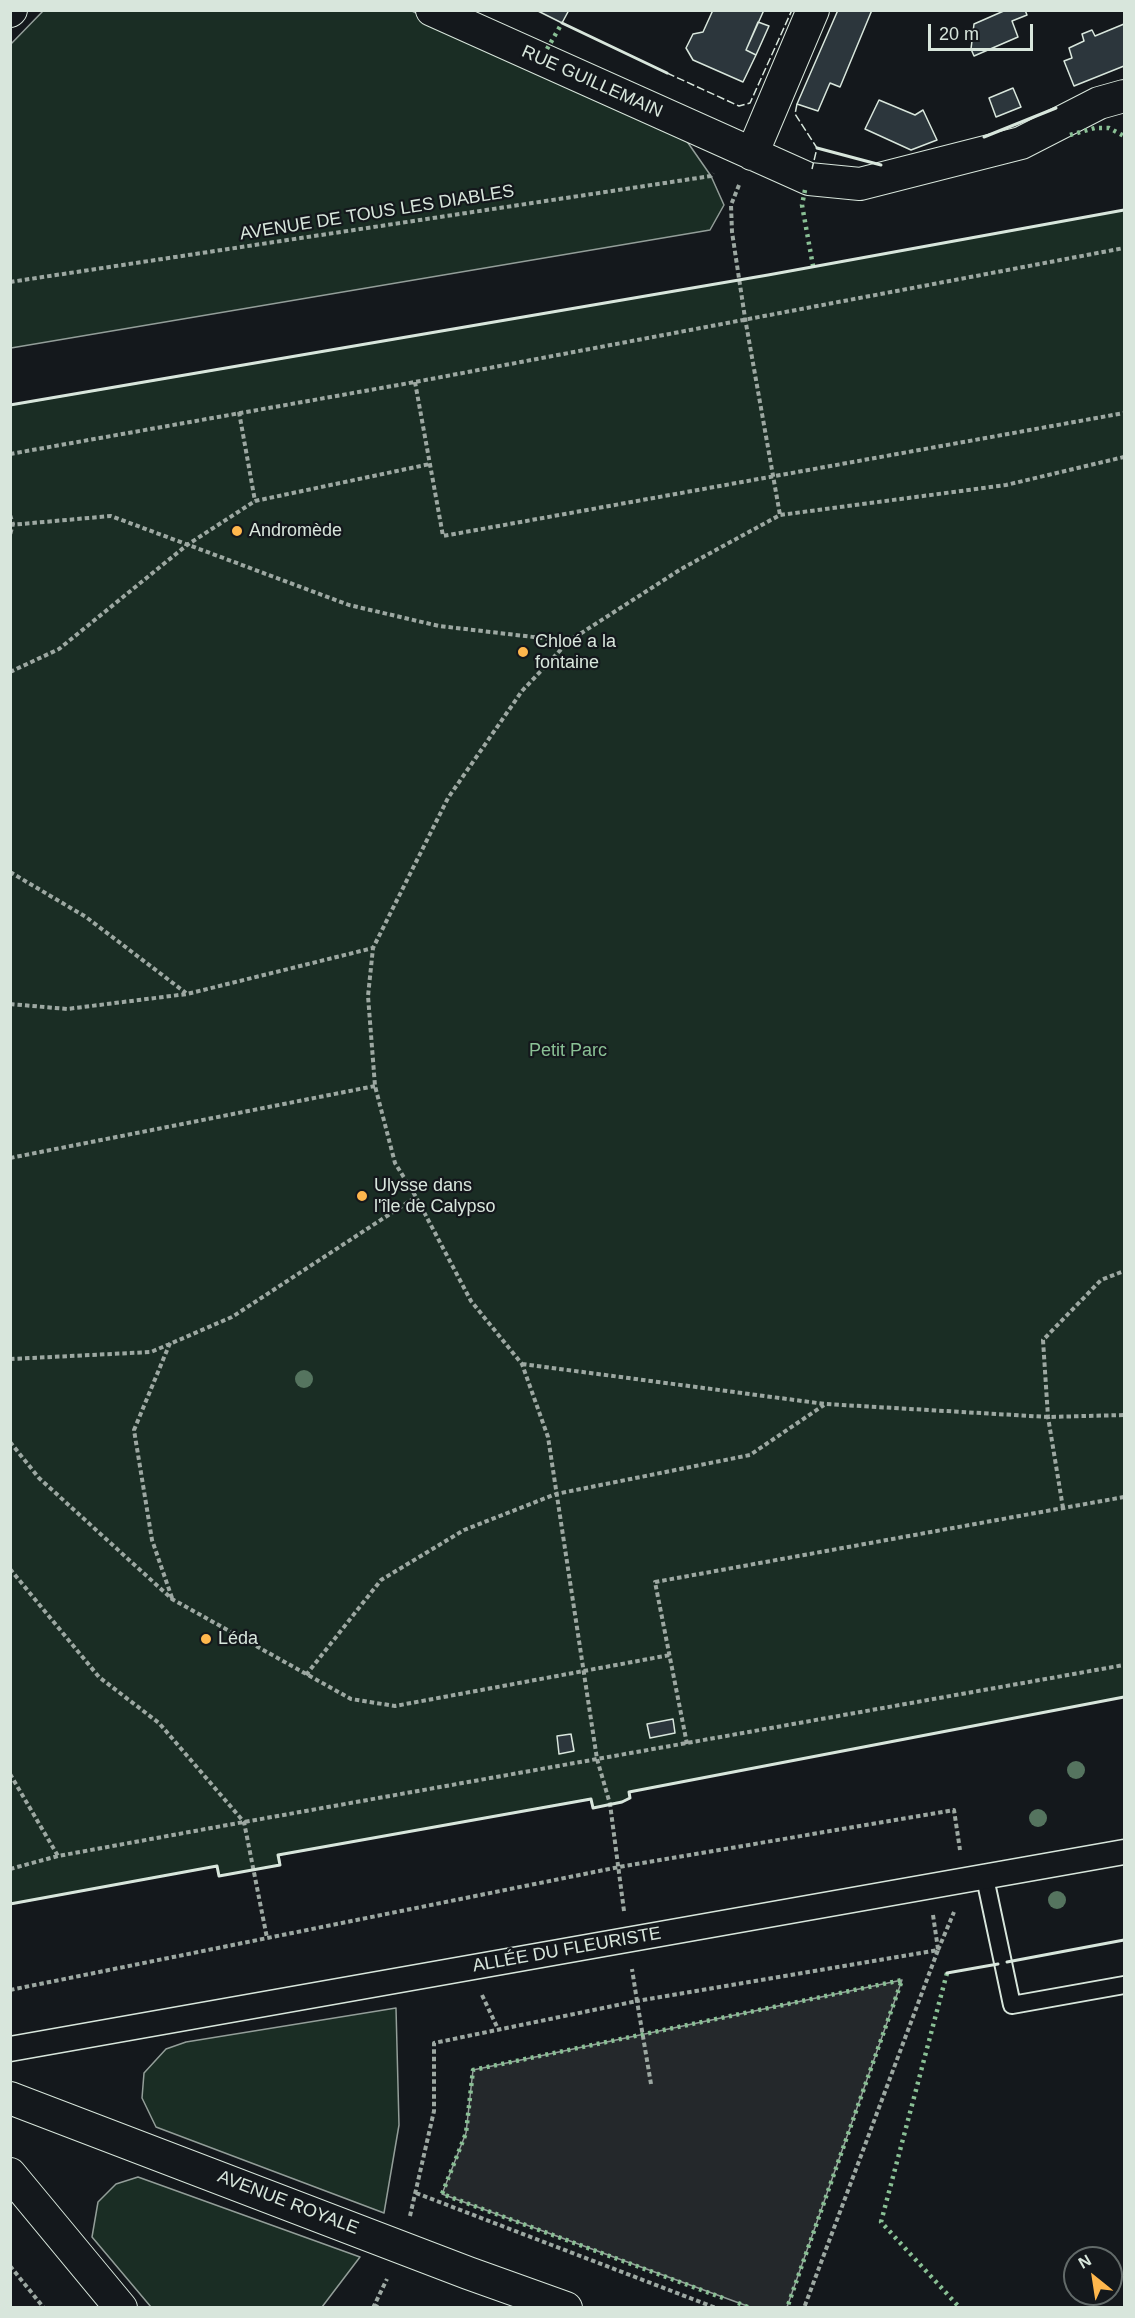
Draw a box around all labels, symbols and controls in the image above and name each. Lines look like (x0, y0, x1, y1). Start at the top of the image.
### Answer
scale bar (931, 12, 1036, 50)
text: 20 m (939, 24, 979, 44)
street label: RUE GUILLEMAIN (518, 41, 666, 123)
street label: AVENUE DE TOUS LES DIABLES (238, 181, 516, 245)
place label: Andromède (249, 520, 342, 542)
marker: Andromède (230, 524, 244, 538)
place label: Chloé a la fontaine (535, 631, 616, 674)
marker: Chloé a la fontaine (516, 645, 530, 659)
park label: Petit Parc (529, 1040, 607, 1062)
place label: Ulysse dans l'île de Calypso (374, 1175, 496, 1218)
marker: Ulysse dans l'île de Calypso (355, 1189, 369, 1203)
place label: Léda (218, 1628, 258, 1650)
marker: Léda (199, 1632, 213, 1646)
street label: ALLÉE DU FLEURISTE (471, 1923, 663, 1977)
street label: AVENUE ROYALE (214, 2166, 362, 2240)
north arrow (1063, 2246, 1123, 2306)
text: N (1075, 2251, 1094, 2272)

